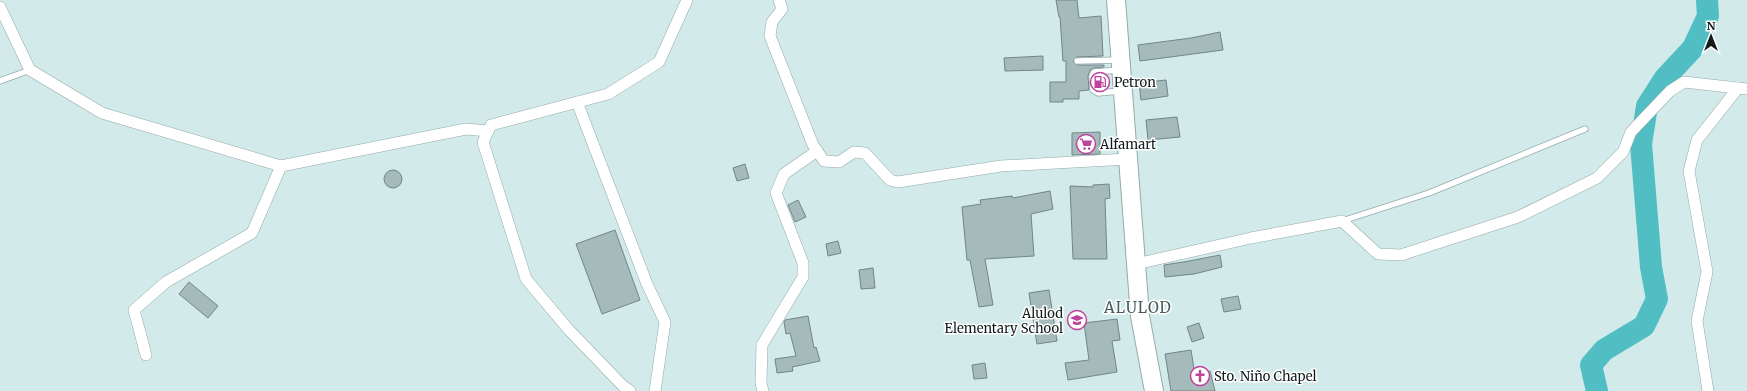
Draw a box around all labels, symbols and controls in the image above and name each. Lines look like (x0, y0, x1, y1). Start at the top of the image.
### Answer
north arrow (1691, 16, 1731, 56)
text: N (1707, 19, 1716, 33)
fuel station icon: Petron (1089, 71, 1111, 93)
place label: Petron (1114, 74, 1156, 91)
supermarket icon: Alfamart (1075, 133, 1097, 155)
place label: Alfamart (1099, 136, 1156, 153)
district label: ALULOD (1103, 298, 1172, 317)
place label: Alulod Elementary School (945, 305, 1063, 337)
school or university icon: Alulod Elementary School (1066, 309, 1088, 331)
church icon: Sto. Niño Chapel (1189, 365, 1211, 387)
place label: Sto. Niño Chapel (1214, 368, 1317, 385)

